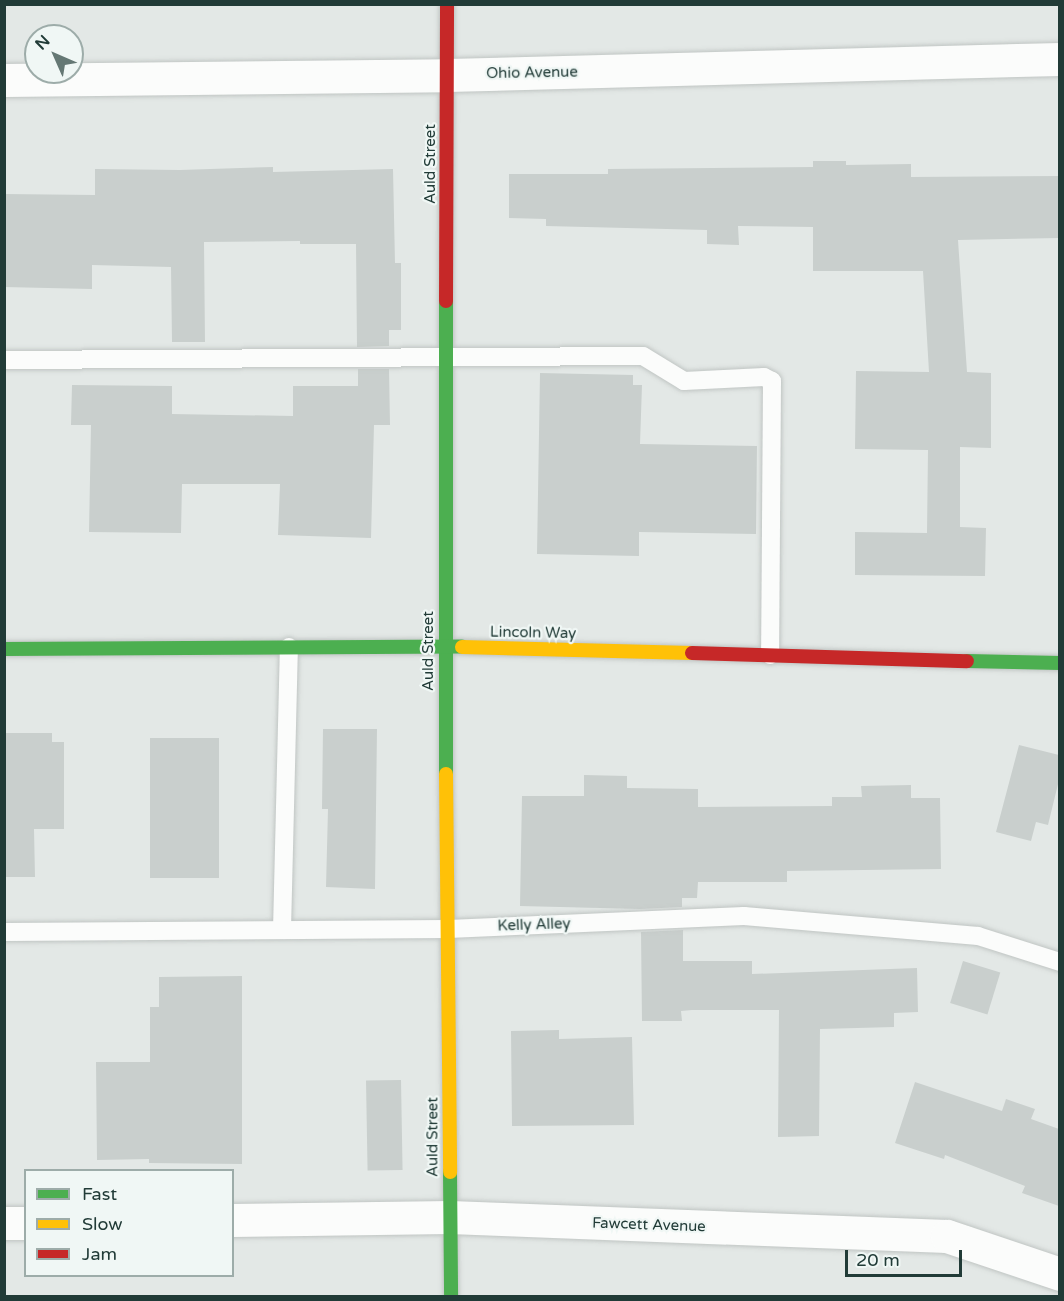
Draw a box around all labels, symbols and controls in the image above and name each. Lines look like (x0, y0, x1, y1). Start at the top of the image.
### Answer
north arrow (24, 24, 84, 84)
text: N (31, 31, 54, 54)
street label: Ohio Avenue (486, 63, 578, 83)
street label: Auld Street (422, 124, 440, 204)
street label: Auld Street (420, 611, 438, 691)
street label: Lincoln Way (490, 623, 576, 643)
street label: Kelly Alley (497, 915, 571, 935)
street label: Auld Street (424, 1097, 442, 1177)
legend (24, 1169, 234, 1277)
text: Fast (82, 1183, 117, 1205)
text: Slow (82, 1213, 123, 1235)
street label: Fawcett Avenue (592, 1214, 706, 1236)
scale bar (848, 1238, 965, 1276)
text: Jam (82, 1243, 117, 1265)
text: 20 m (856, 1249, 900, 1271)

